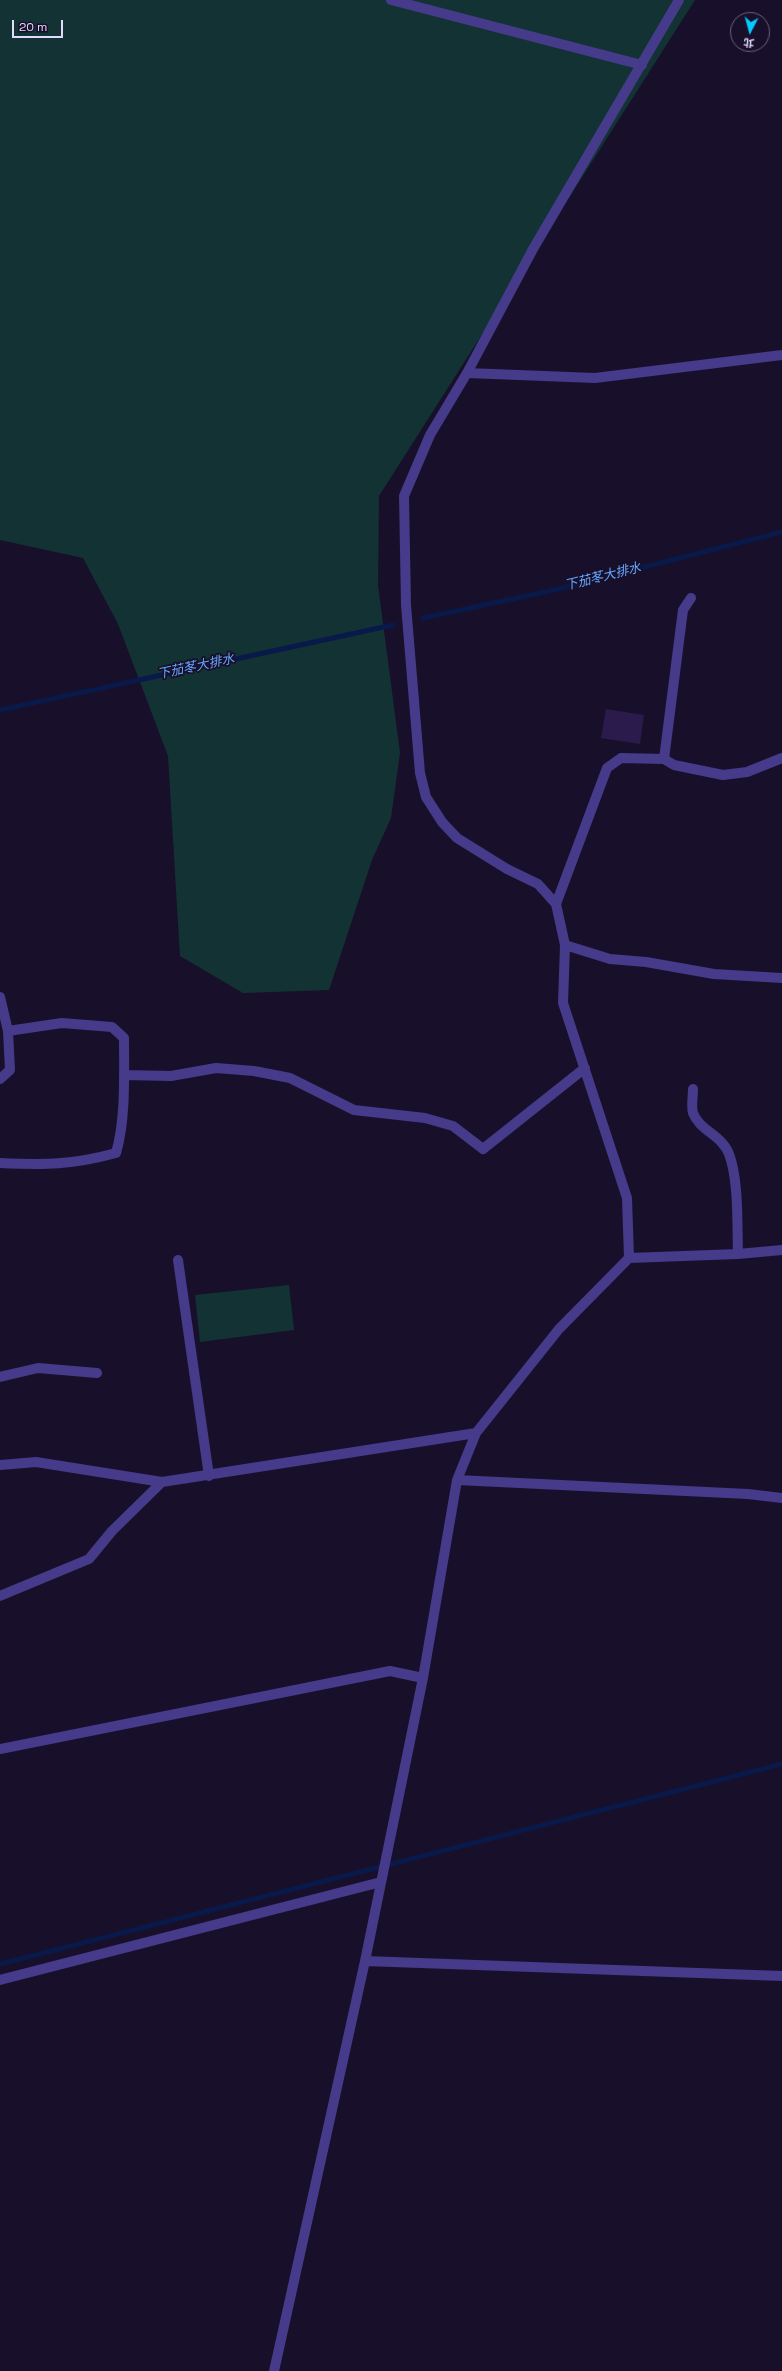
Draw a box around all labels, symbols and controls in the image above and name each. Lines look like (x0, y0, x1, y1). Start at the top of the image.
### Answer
scale bar (14, 12, 65, 38)
north arrow (730, 12, 770, 52)
text: 20 m (19, 19, 47, 35)
text: 北 (743, 35, 755, 50)
water label: 下茄苳大排水 (563, 560, 643, 594)
water label: 下茄苳大排水 (156, 651, 236, 683)

